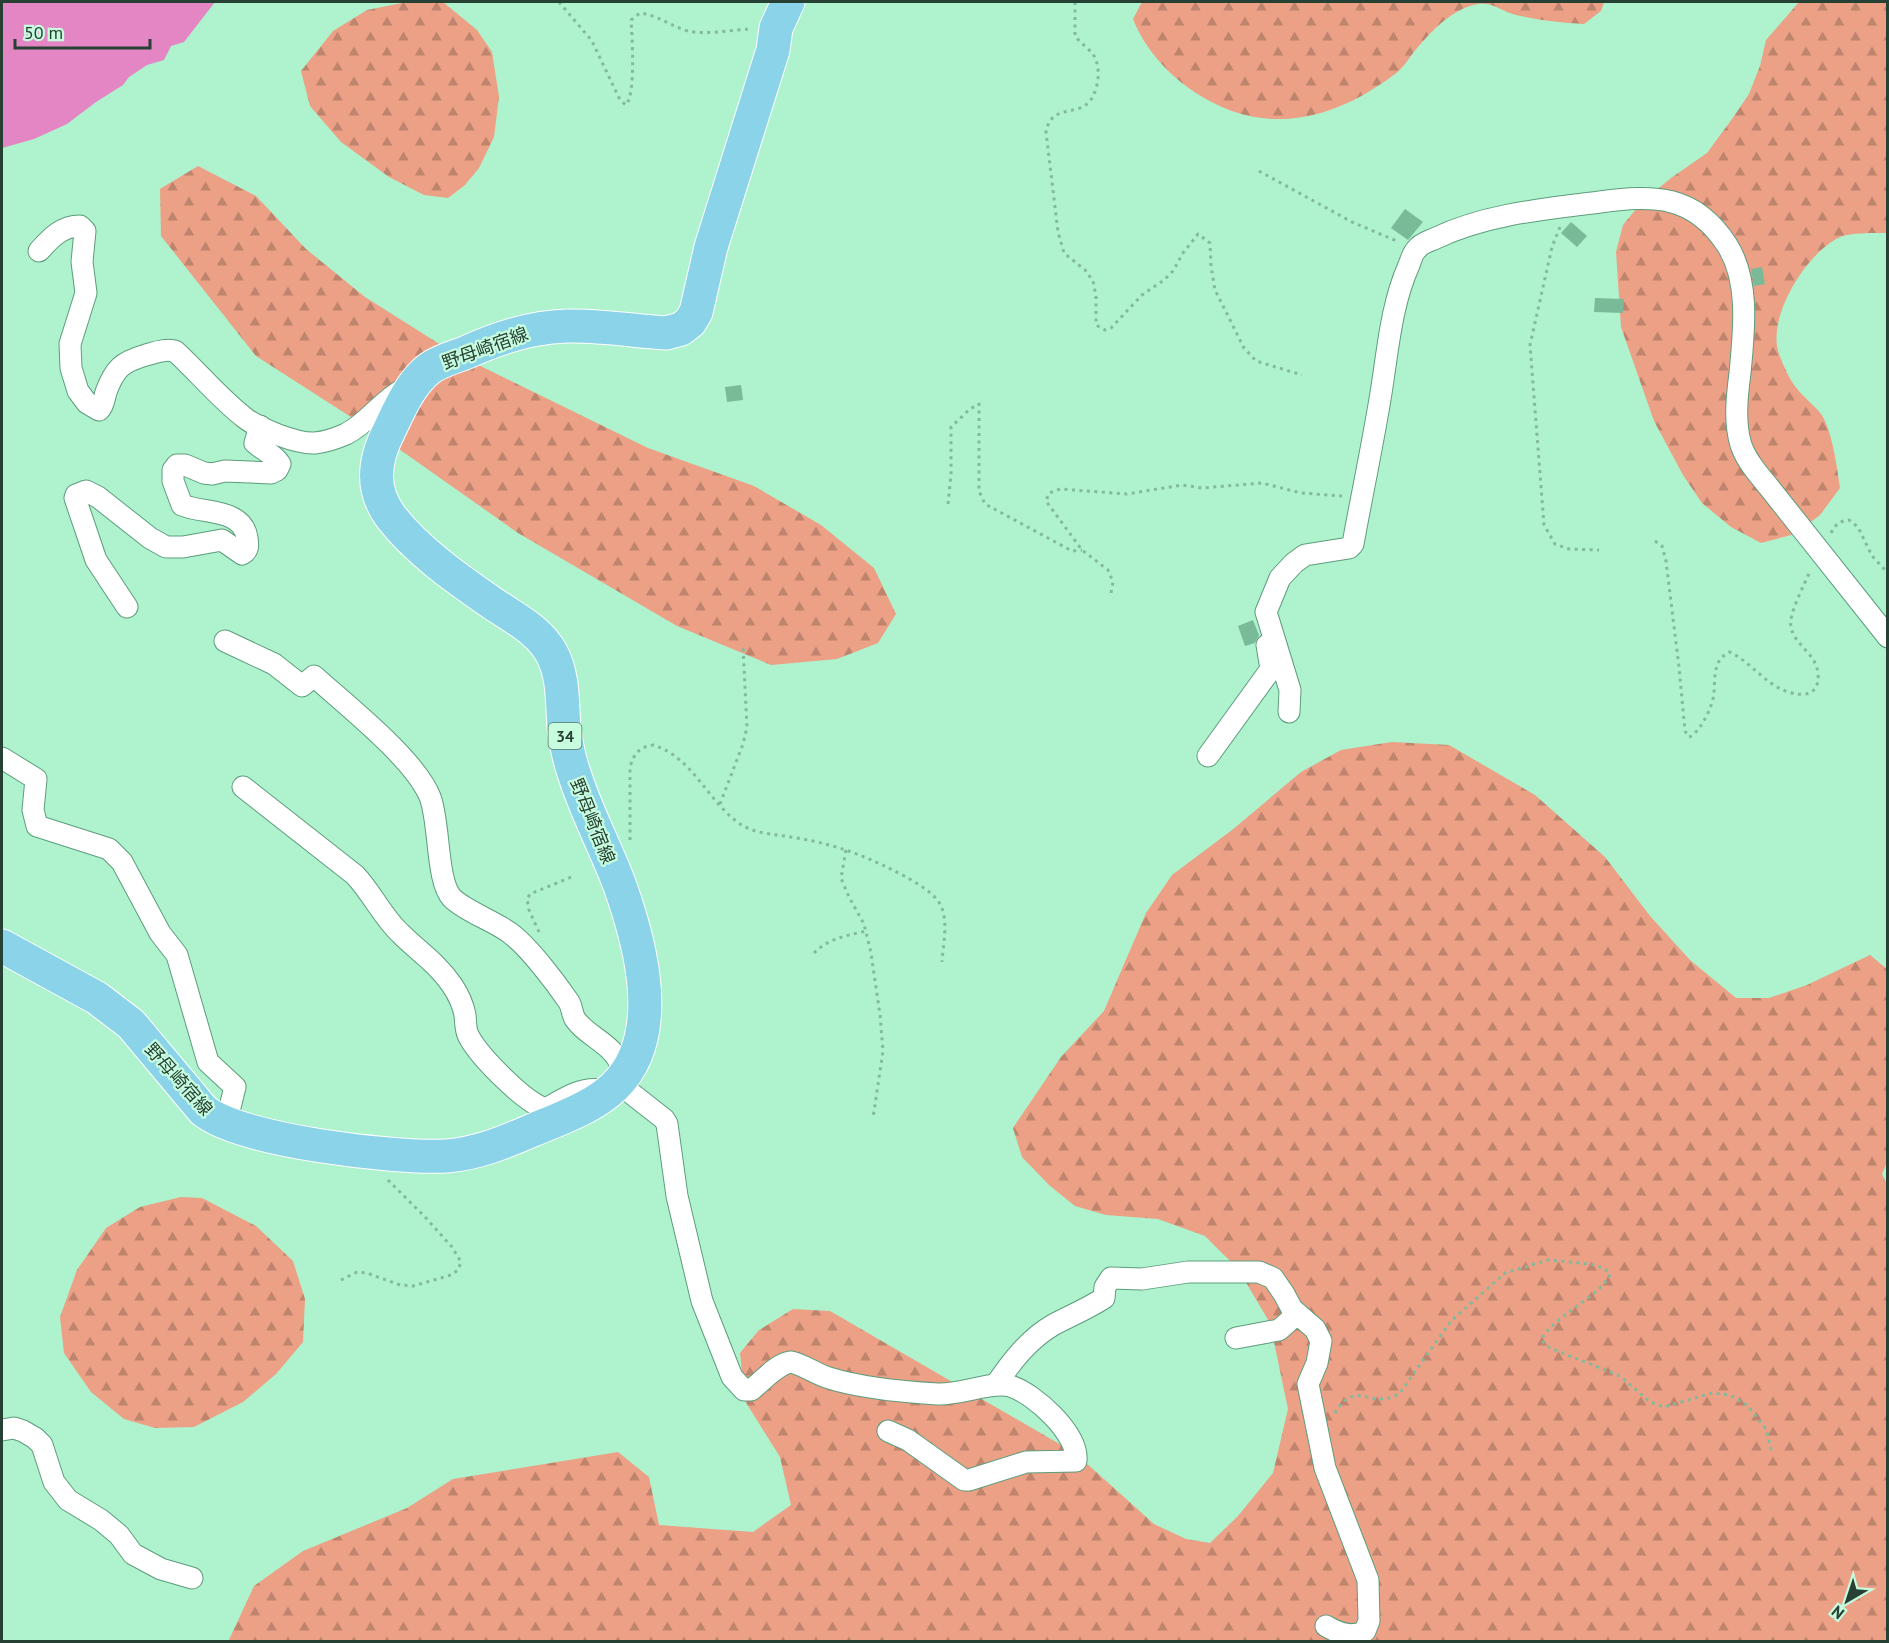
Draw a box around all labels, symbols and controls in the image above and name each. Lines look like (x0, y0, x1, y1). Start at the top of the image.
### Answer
scale bar (15, 12, 150, 50)
text: 50 m (24, 21, 63, 44)
street label: 野母崎宿線 (439, 322, 531, 374)
road number: 34 (548, 723, 582, 749)
street label: 野母崎宿線 (565, 775, 621, 867)
street label: 野母崎宿線 (140, 1038, 218, 1120)
north arrow (1817, 1571, 1877, 1631)
text: N (1827, 1602, 1848, 1624)

